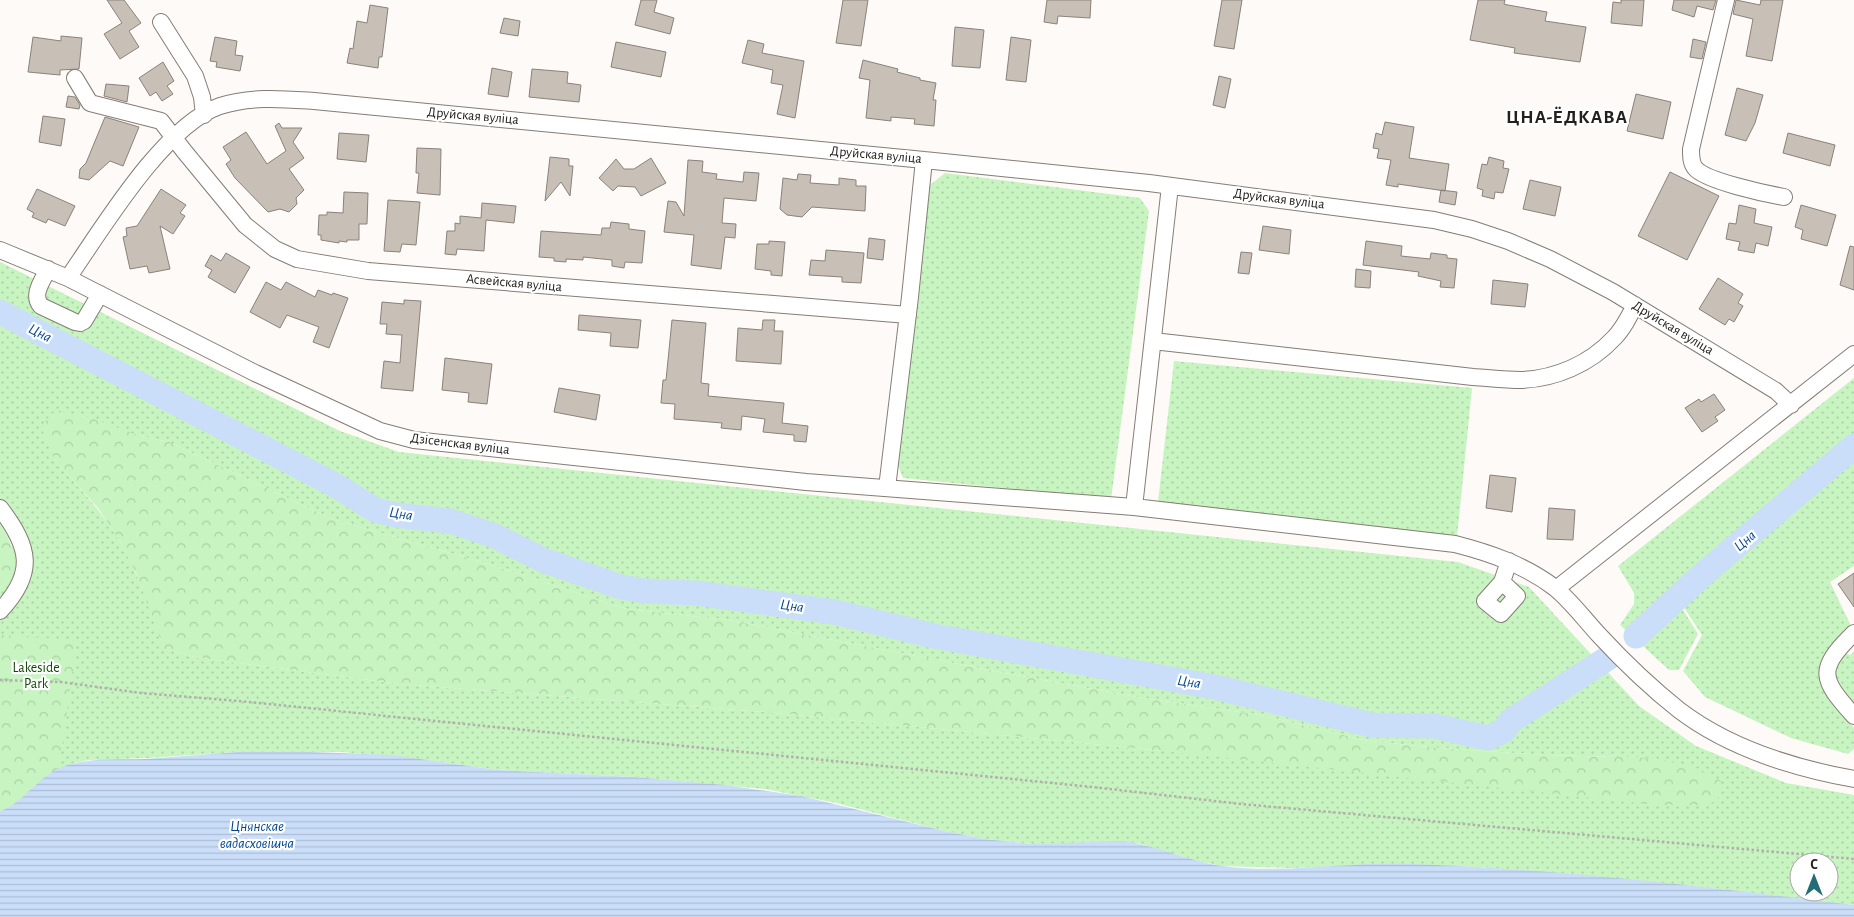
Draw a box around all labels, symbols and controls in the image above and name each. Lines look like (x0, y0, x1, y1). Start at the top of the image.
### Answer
street label: Друйская вуліца (427, 105, 520, 127)
district label: ЦНА-ЁДКАВА (1506, 106, 1628, 127)
street label: Друйская вуліца (830, 144, 923, 166)
street label: Друйская вуліца (1233, 186, 1326, 212)
street label: Асвейская вуліца (465, 272, 563, 294)
street label: Друйская вуліца (1630, 298, 1717, 358)
water label: Цна (26, 321, 54, 345)
street label: Дзісенская вуліца (410, 431, 511, 457)
water label: Цна (388, 505, 414, 523)
water label: Цна (1731, 528, 1759, 554)
water label: Цна (779, 597, 805, 615)
park label: Lakeside Park (12, 661, 60, 691)
water label: Цна (1176, 673, 1202, 691)
water label: Цнянскае вадасховішча (220, 819, 294, 851)
north arrow (1789, 852, 1839, 902)
text: С (1810, 858, 1818, 872)

